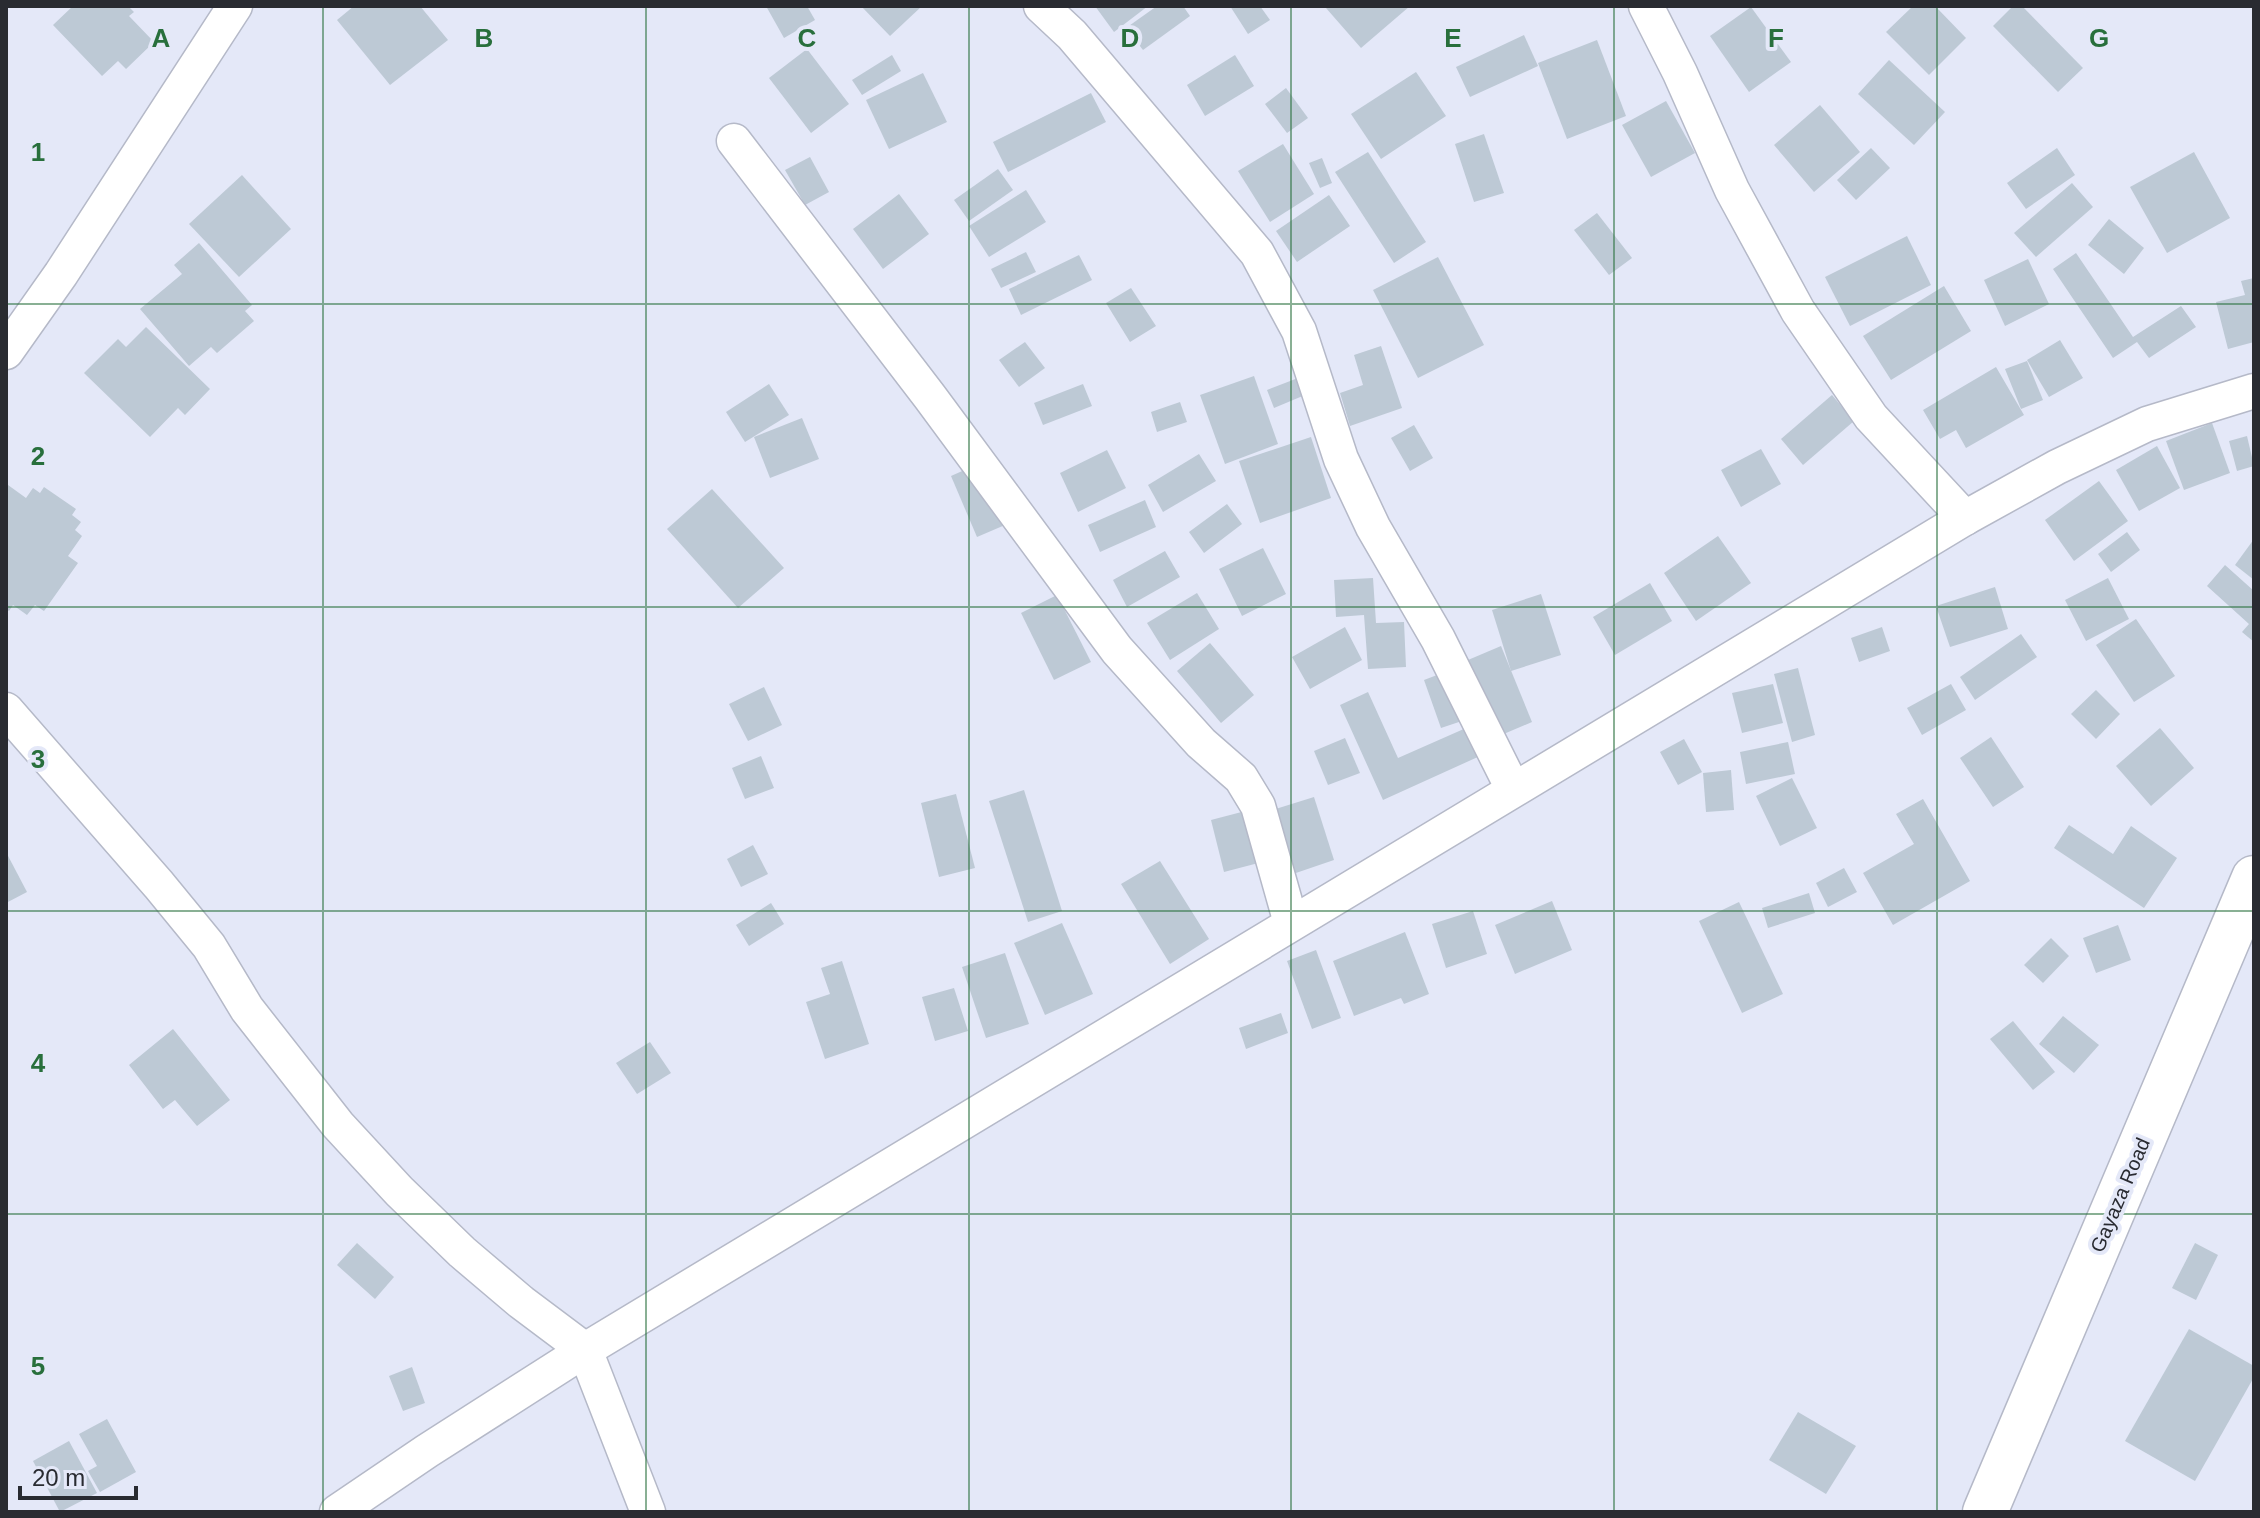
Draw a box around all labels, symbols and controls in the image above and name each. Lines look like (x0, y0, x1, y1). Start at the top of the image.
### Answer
text: A (152, 23, 171, 53)
text: B (475, 23, 493, 53)
text: C (798, 23, 817, 53)
text: D (1121, 23, 1139, 53)
text: E (1444, 23, 1462, 53)
text: F (1768, 23, 1784, 53)
text: G (2089, 23, 2109, 53)
text: 1 (31, 137, 45, 167)
text: 2 (31, 441, 45, 471)
text: 3 (31, 744, 45, 774)
text: 4 (31, 1048, 46, 1078)
street label: Gayaza Road (2086, 1134, 2154, 1256)
text: 5 (31, 1351, 45, 1381)
scale bar (20, 1450, 136, 1500)
text: 20 m (32, 1464, 85, 1491)

